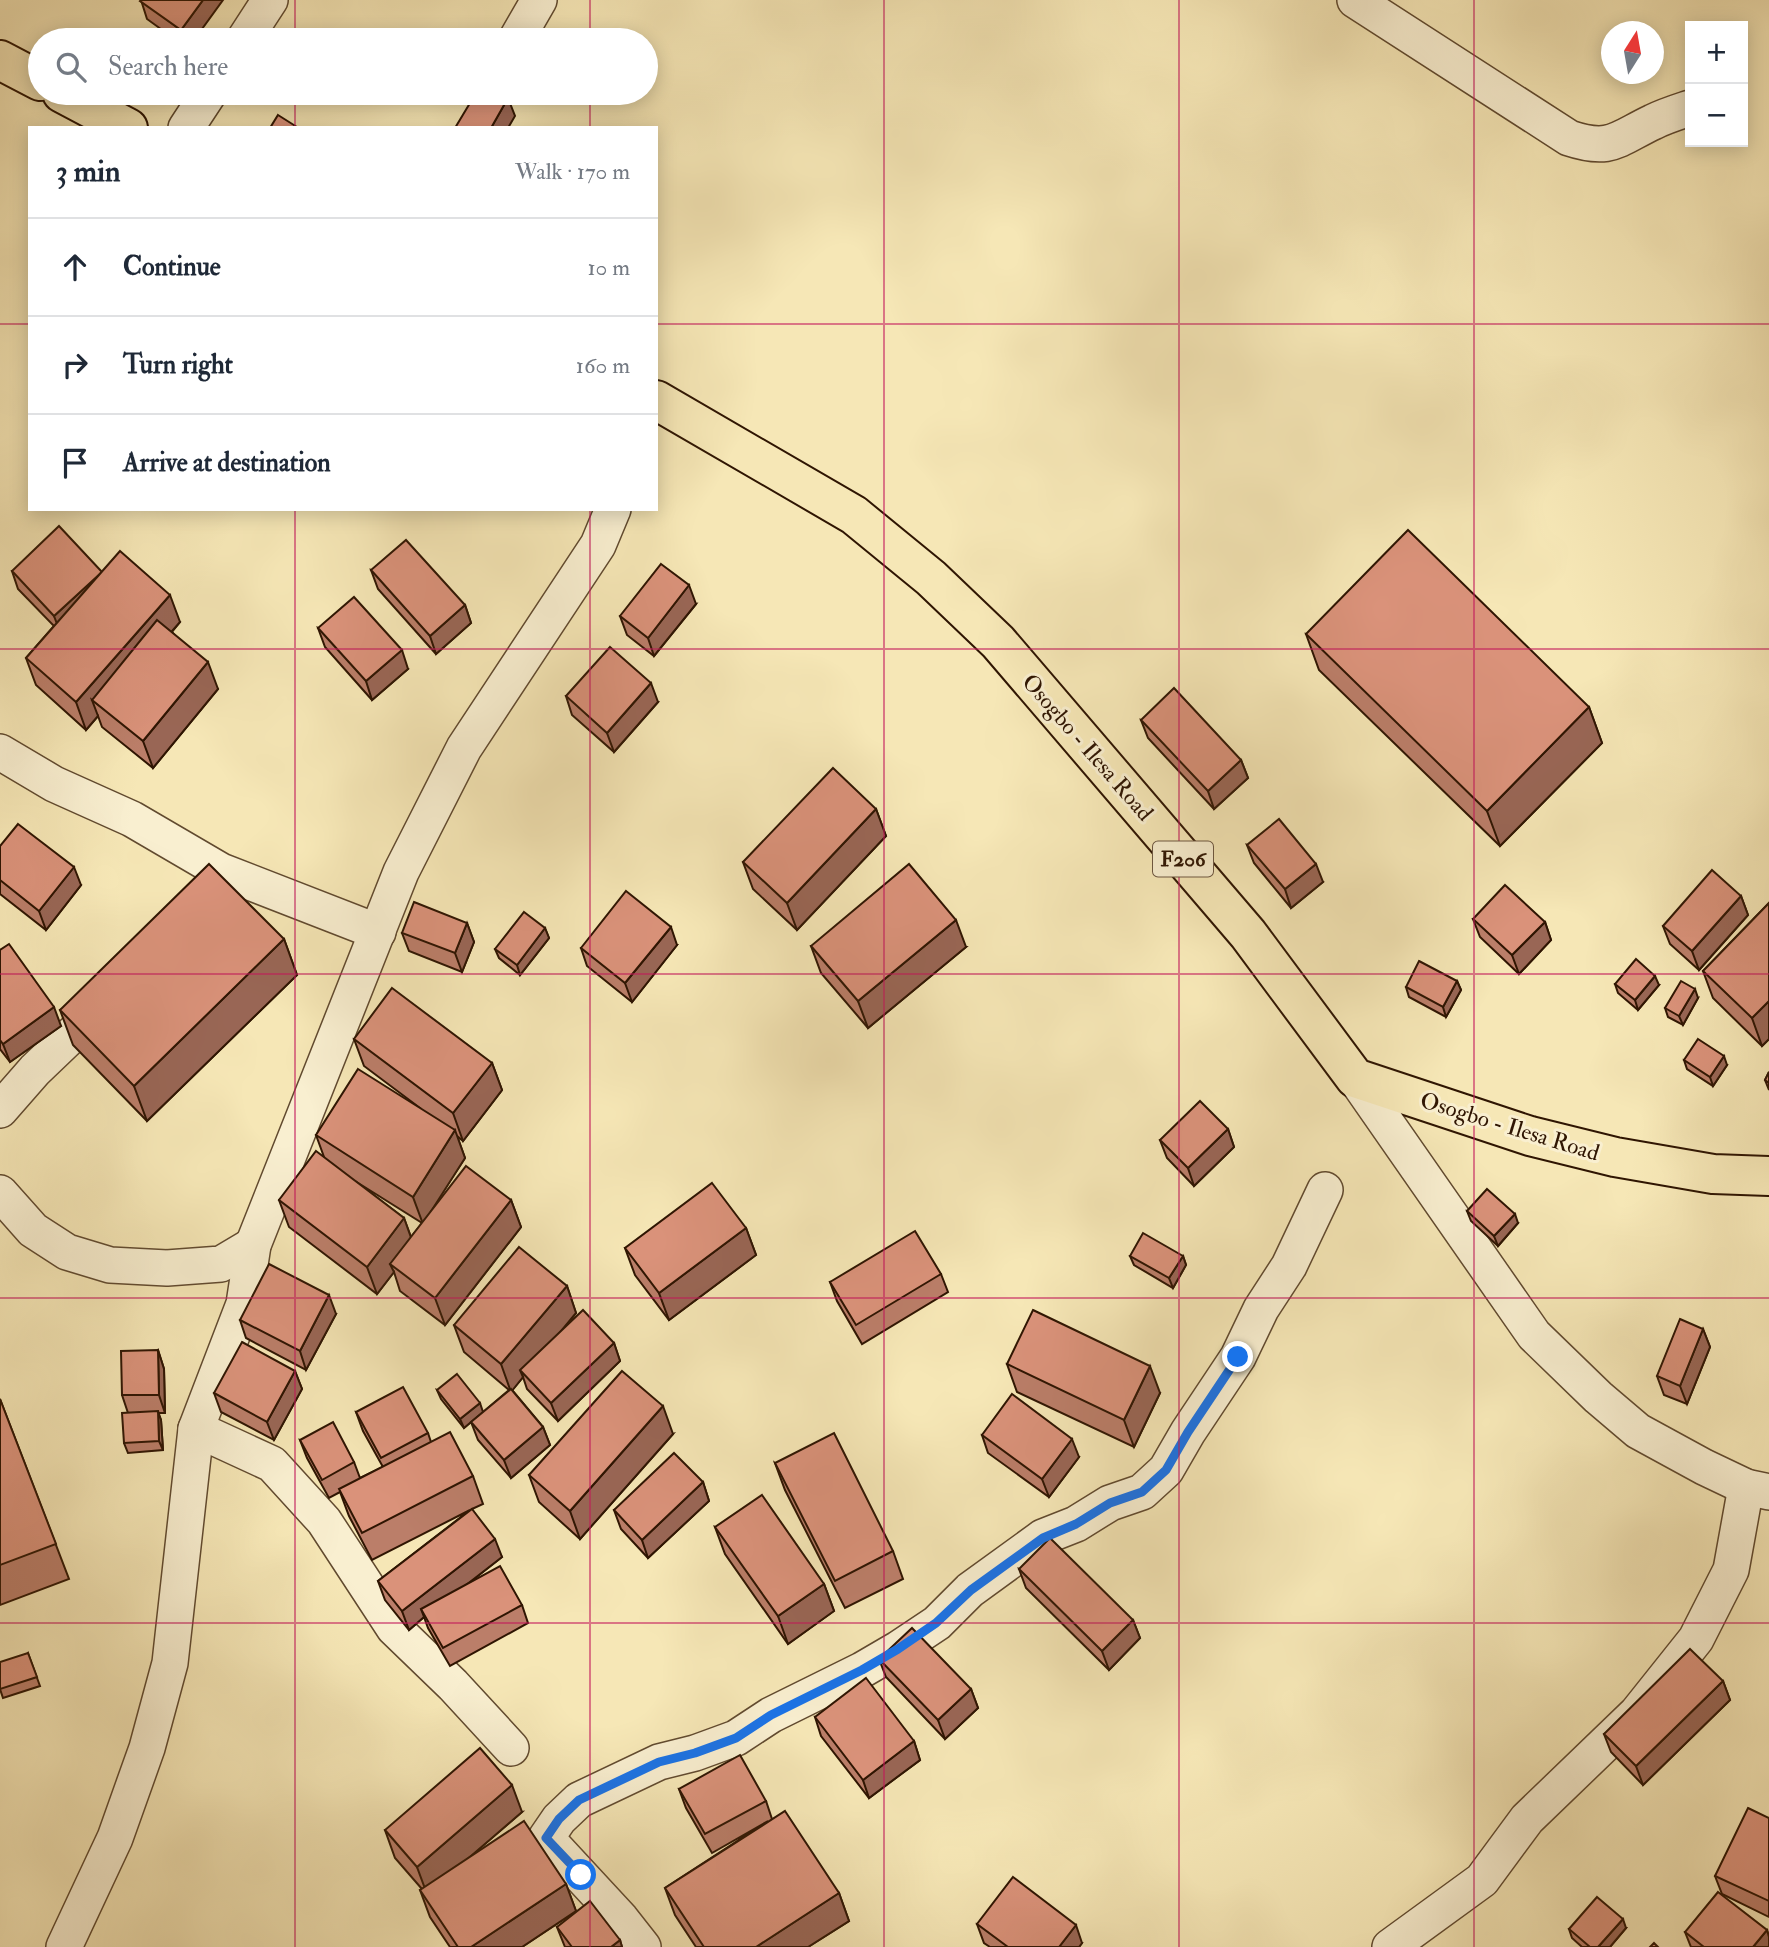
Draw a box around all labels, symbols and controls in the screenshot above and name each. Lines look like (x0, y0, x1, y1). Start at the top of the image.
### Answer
north arrow (1601, 21, 1664, 84)
map controls (1685, 21, 1748, 147)
button: + (1685, 21, 1748, 84)
search box (28, 28, 658, 105)
icon: search (52, 48, 90, 86)
text: Search here (108, 51, 228, 83)
button: − (1685, 84, 1748, 147)
text: 3 min (56, 153, 121, 190)
text: Walk · 170 m (515, 157, 630, 186)
icon: ahead (56, 248, 94, 286)
text: Continue (123, 251, 221, 283)
text: 10 m (587, 253, 630, 282)
icon: right (56, 346, 94, 384)
text: Turn right (123, 349, 233, 381)
text: 160 m (576, 351, 630, 380)
icon: arrive (56, 444, 94, 482)
text: Arrive at destination (123, 447, 331, 479)
street label: Osogbo - Ilesa Road (1016, 668, 1159, 827)
road number: F206 (1153, 842, 1213, 876)
street label: Osogbo - Ilesa Road (1417, 1085, 1603, 1167)
route end (1222, 1341, 1253, 1372)
route start (565, 1859, 596, 1890)

